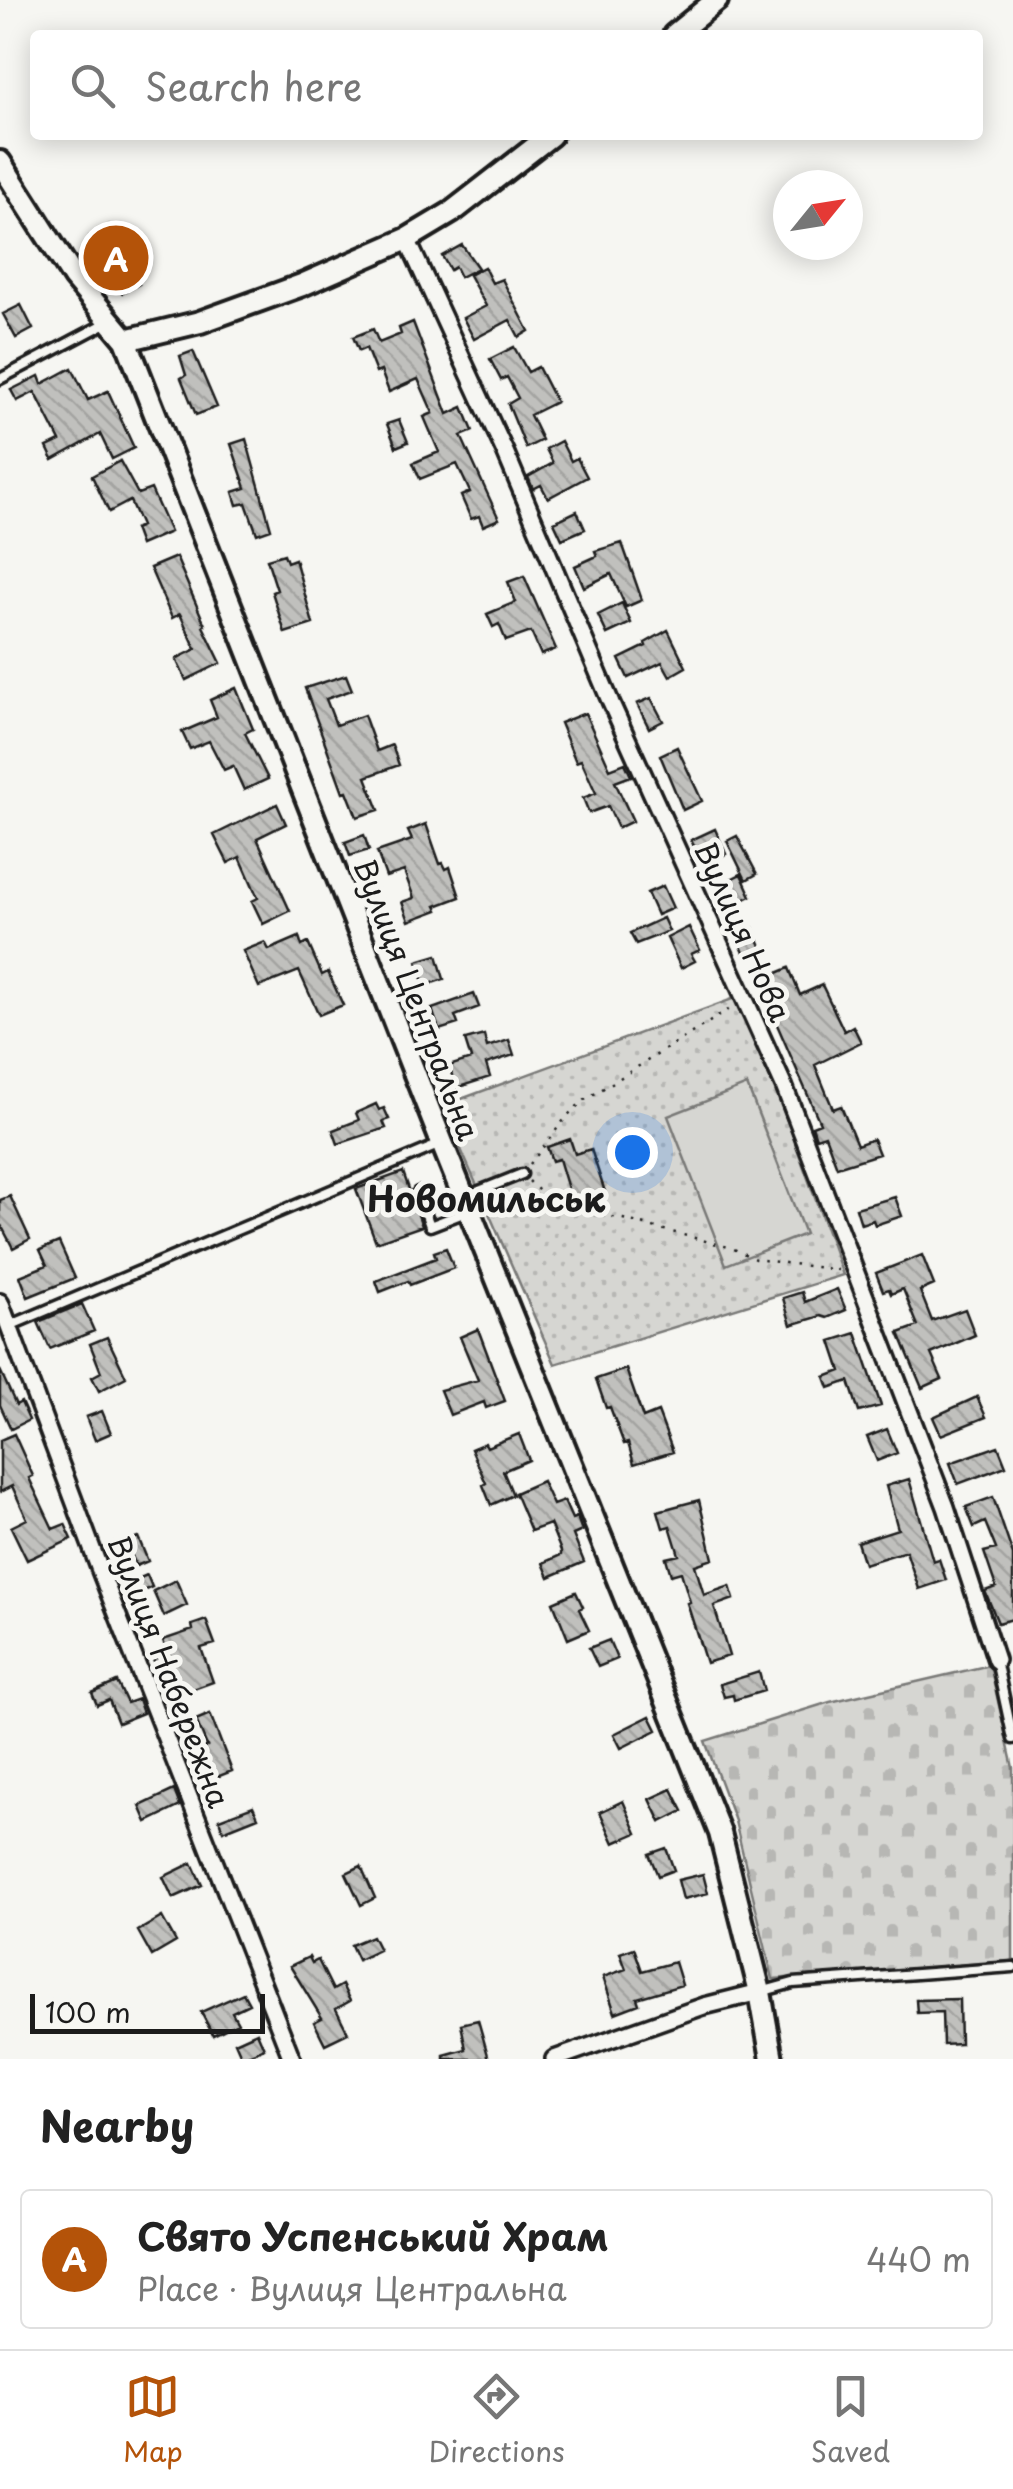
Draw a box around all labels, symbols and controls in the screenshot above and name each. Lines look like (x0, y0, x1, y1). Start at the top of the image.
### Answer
search box (30, 30, 983, 140)
text: Search here (145, 57, 362, 114)
icon: search (65, 58, 120, 113)
north arrow (773, 170, 863, 260)
pin: A (84, 220, 148, 296)
street label: Вулиця Нова (684, 834, 804, 1029)
street label: Вулиця Центральна (344, 852, 493, 1147)
your location (607, 1127, 658, 1178)
district label: Новомильськ (367, 1171, 606, 1224)
street label: Вулиця Набережна (97, 1528, 243, 1814)
scale bar (30, 1989, 265, 2034)
text: 100 m (45, 1990, 131, 2033)
text: Nearby (40, 2093, 194, 2156)
text: Свято Успенський Храм (137, 2207, 609, 2264)
text: A (62, 2235, 87, 2283)
text: 440 m (866, 2235, 971, 2283)
text: Place · Вулиця Центральна (137, 2264, 567, 2312)
tab: Map (123, 2369, 183, 2472)
tab: Directions (429, 2369, 565, 2472)
tab: Saved (811, 2369, 890, 2472)

